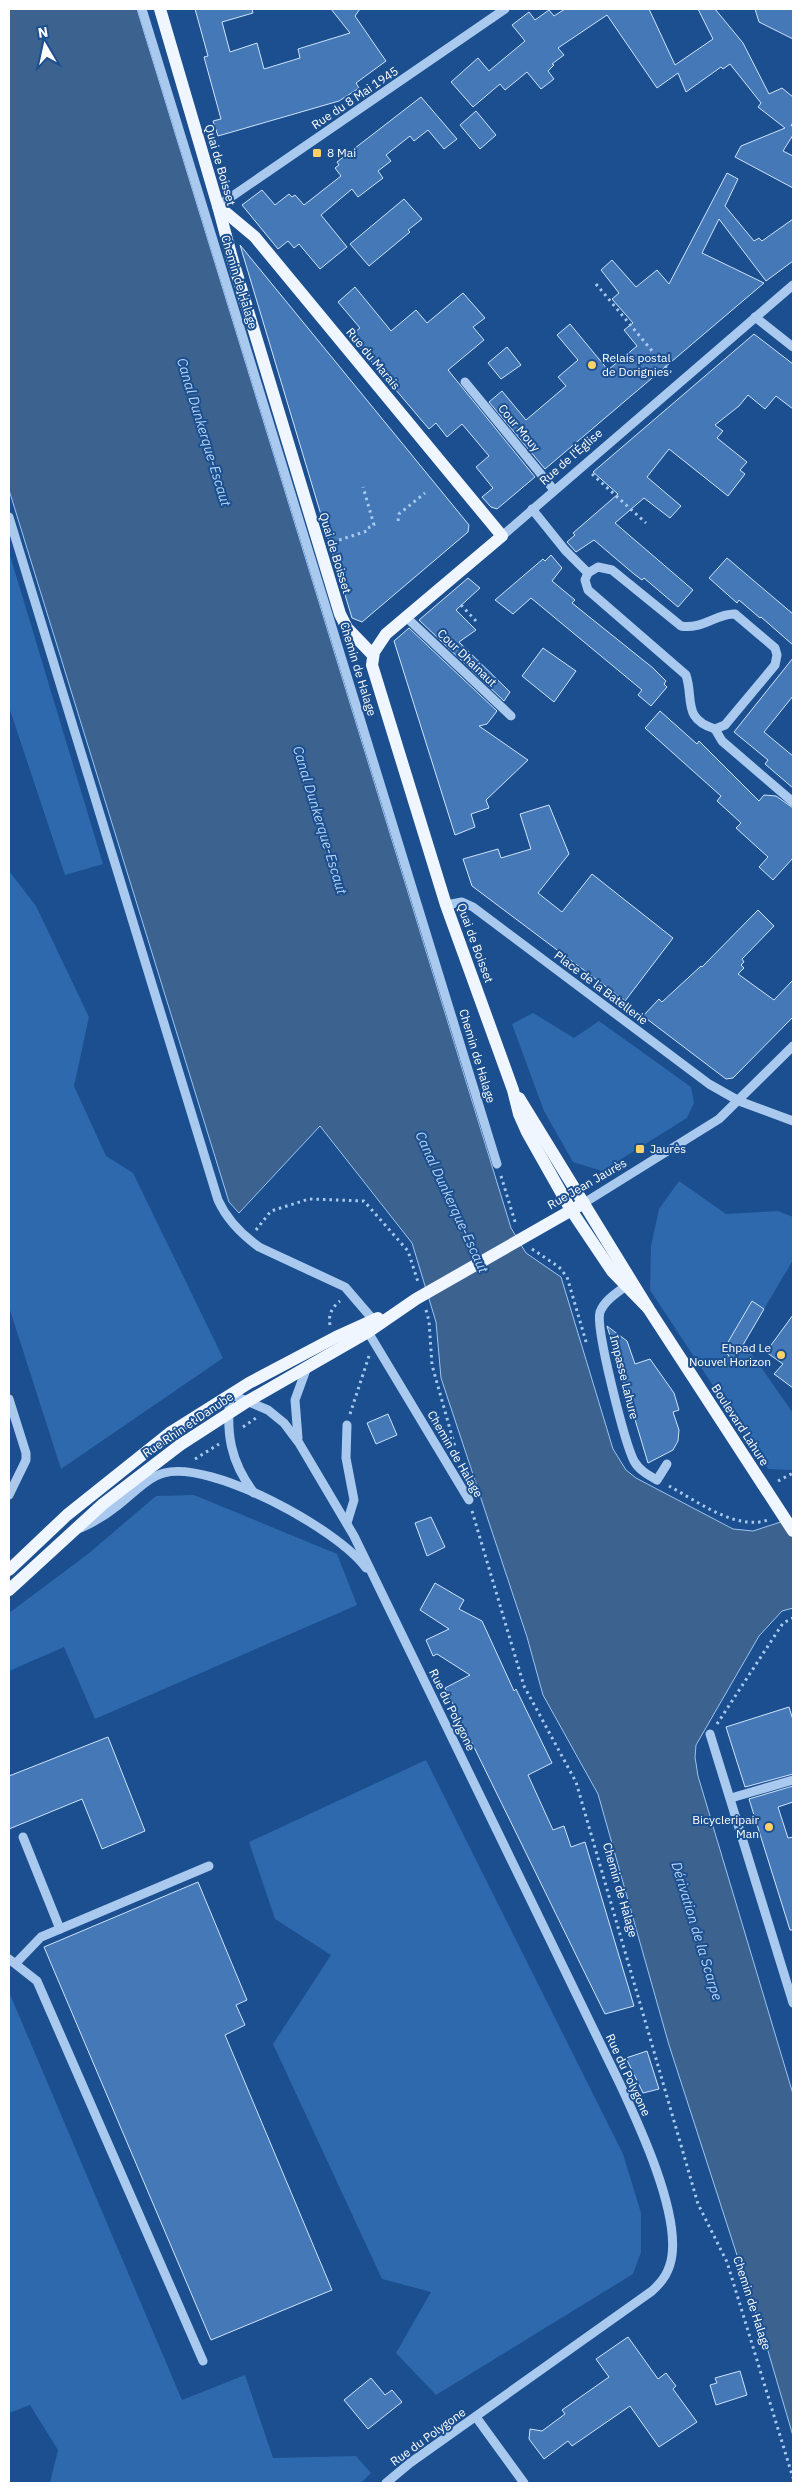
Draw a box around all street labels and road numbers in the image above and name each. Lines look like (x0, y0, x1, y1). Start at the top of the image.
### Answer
street label: Rue du 8 Mai 1945 (309, 63, 401, 132)
street label: Quai de Boisset (202, 122, 239, 207)
street label: Chemin de Halage (218, 233, 261, 331)
street label: Rue du Marais (343, 325, 404, 393)
street label: Cour Mouy (495, 401, 544, 455)
street label: Rue de l'Église (536, 425, 605, 488)
street label: Quai de Boisset (316, 511, 355, 595)
street label: Chemin de Halage (337, 620, 380, 718)
street label: Cour Dhainaut (435, 626, 500, 690)
street label: Quai de Boisset (454, 901, 497, 985)
street label: Place de la Batellerie (552, 948, 651, 1028)
street label: Chemin de Halage (456, 1007, 499, 1105)
street label: Rue Jean Jaurès (545, 1155, 629, 1212)
street label: Impasse Lahure (607, 1333, 642, 1421)
street label: Boulevard Lahure (708, 1381, 773, 1469)
street label: Rue Rhin et Danube (139, 1388, 236, 1461)
street label: Chemin de Halage (424, 1408, 487, 1500)
street label: Rue du Polygone (426, 1666, 479, 1754)
street label: Chemin de Halage (600, 1841, 641, 1939)
street label: Rue du Polygone (603, 2031, 654, 2119)
street label: Chemin de Halage (730, 2254, 775, 2352)
street label: Rue du Polygone (387, 2404, 469, 2469)

